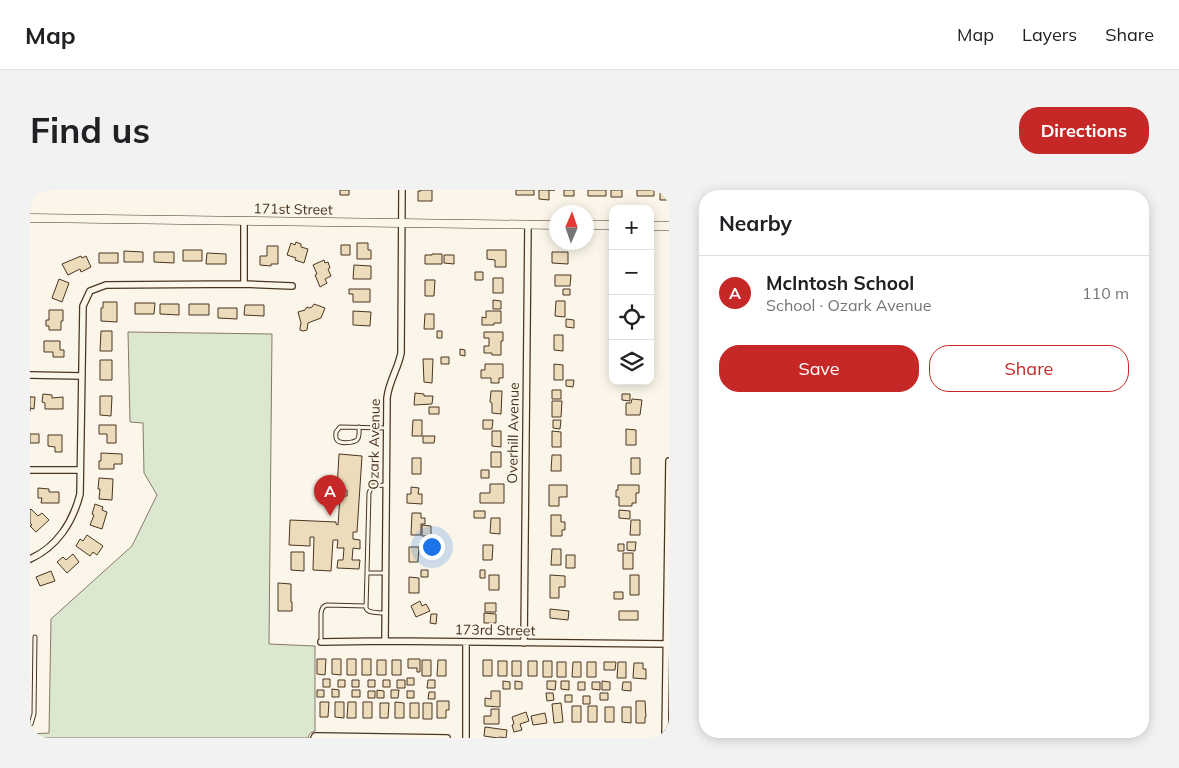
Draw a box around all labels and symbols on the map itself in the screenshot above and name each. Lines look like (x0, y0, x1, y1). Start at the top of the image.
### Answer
street label: 171st Street (253, 199, 333, 219)
north arrow (549, 205, 594, 250)
street label: Overhill Avenue (503, 382, 523, 484)
street label: Ozark Avenue (364, 398, 384, 490)
pin: A (314, 475, 346, 516)
your location (419, 534, 445, 560)
street label: 173rd Street (454, 620, 536, 640)

